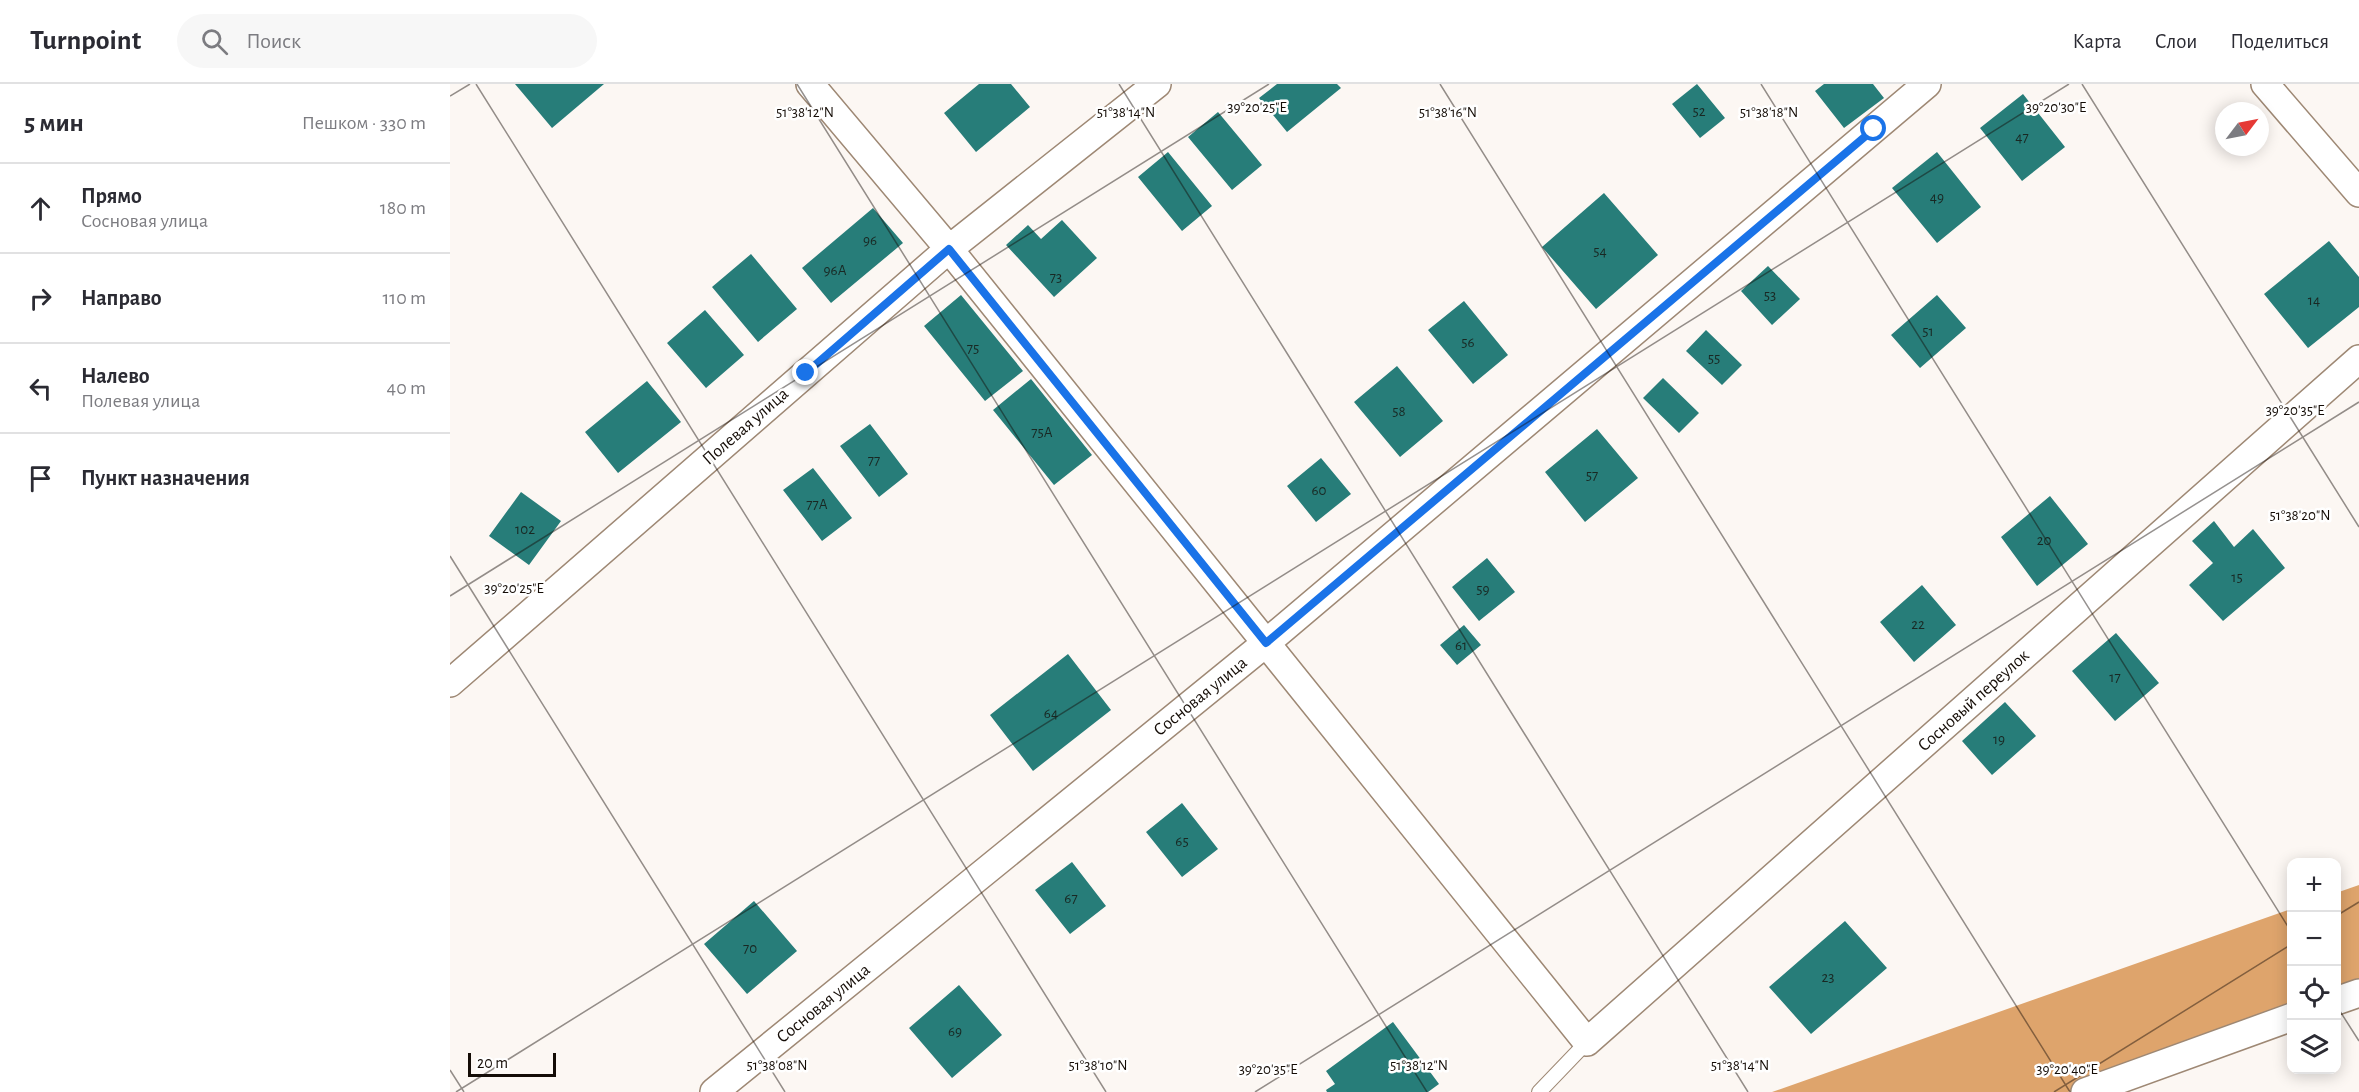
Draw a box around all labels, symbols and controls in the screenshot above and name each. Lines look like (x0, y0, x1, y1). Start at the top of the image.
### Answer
search box (177, 14, 597, 68)
icon: search (198, 25, 231, 58)
text: Turnpoint (30, 27, 141, 55)
text: Поиск (246, 30, 301, 52)
text: Карта (2072, 31, 2122, 52)
text: Слои (2155, 31, 2197, 52)
text: Поделиться (2230, 31, 2329, 52)
text: 39°20'25"E (1227, 100, 1287, 115)
text: 39°20'30"E (2026, 100, 2086, 115)
north arrow (2215, 102, 2269, 156)
house number: 52 (1692, 104, 1706, 119)
text: 51°38'12"N (776, 105, 834, 120)
text: 51°38'14"N (1097, 105, 1155, 120)
text: 51°38'16"N (1419, 105, 1477, 120)
text: 51°38'18"N (1740, 105, 1798, 120)
text: 5 мин (24, 110, 84, 136)
text: Пешком · 330 m (302, 113, 426, 133)
route start (1860, 115, 1886, 141)
house number: 47 (2015, 130, 2029, 145)
text: Прямо (81, 185, 142, 207)
house number: 49 (1930, 190, 1944, 205)
icon: ahead (24, 192, 57, 225)
text: 180 m (380, 198, 426, 218)
text: Сосновая улица (81, 211, 208, 231)
house number: 96 (863, 233, 877, 248)
house number: 54 (1593, 244, 1607, 259)
house number: 96А (824, 263, 847, 278)
house number: 73 (1050, 270, 1062, 285)
icon: right (24, 282, 57, 315)
text: Направо (81, 287, 162, 309)
text: 110 m (382, 288, 426, 308)
house number: 53 (1764, 288, 1776, 303)
house number: 14 (2308, 293, 2320, 308)
house number: 51 (1922, 324, 1934, 339)
house number: 56 (1461, 335, 1475, 350)
house number: 75 (967, 341, 979, 356)
house number: 55 (1708, 351, 1720, 366)
route end (792, 359, 818, 385)
text: Налево (81, 365, 150, 387)
icon: left (24, 372, 57, 405)
text: 40 m (387, 378, 426, 398)
street label: Полевая улица (699, 385, 792, 469)
text: Полевая улица (81, 391, 200, 411)
text: 39°20'35"E (2266, 403, 2324, 418)
house number: 58 (1392, 404, 1406, 419)
house number: 75А (1031, 425, 1053, 440)
house number: 77 (868, 453, 880, 468)
icon: arrive (24, 462, 57, 495)
text: Пункт назначения (81, 467, 250, 489)
house number: 57 (1586, 468, 1598, 483)
house number: 60 (1312, 483, 1327, 498)
house number: 77А (806, 497, 828, 512)
text: 51°38'20"N (2270, 508, 2330, 523)
house number: 102 (515, 522, 535, 537)
house number: 20 (2037, 533, 2051, 548)
house number: 15 (2231, 570, 2243, 585)
text: 39°20'25"E (484, 581, 544, 596)
house number: 59 (1476, 582, 1490, 597)
house number: 22 (1911, 617, 1925, 632)
house number: 61 (1455, 638, 1467, 653)
street label: Сосновый переулок (1915, 646, 2033, 755)
street label: Сосновая улица (1151, 654, 1251, 740)
house number: 17 (2109, 670, 2121, 685)
house number: 64 (1044, 706, 1058, 721)
house number: 19 (1993, 732, 2005, 747)
house number: 65 (1175, 834, 1189, 849)
map controls (2287, 858, 2341, 1074)
button: + (2287, 858, 2341, 912)
house number: 67 (1064, 891, 1078, 906)
button: − (2287, 912, 2341, 966)
house number: 70 (743, 941, 757, 956)
street label: Сосновая улица (774, 961, 874, 1047)
button: locate (2287, 966, 2341, 1020)
house number: 23 (1821, 970, 1835, 985)
button: layers (2287, 1020, 2341, 1074)
house number: 69 (948, 1024, 962, 1039)
scale bar (468, 1050, 556, 1078)
text: 20 m (477, 1055, 508, 1071)
text: 51°38'08"N (746, 1058, 808, 1073)
text: 51°38'10"N (1068, 1058, 1128, 1073)
text: 51°38'12"N (1390, 1058, 1448, 1073)
text: 51°38'14"N (1711, 1058, 1769, 1073)
text: 39°20'35"E (1239, 1062, 1297, 1077)
text: 39°20'40"E (2036, 1062, 2098, 1077)

